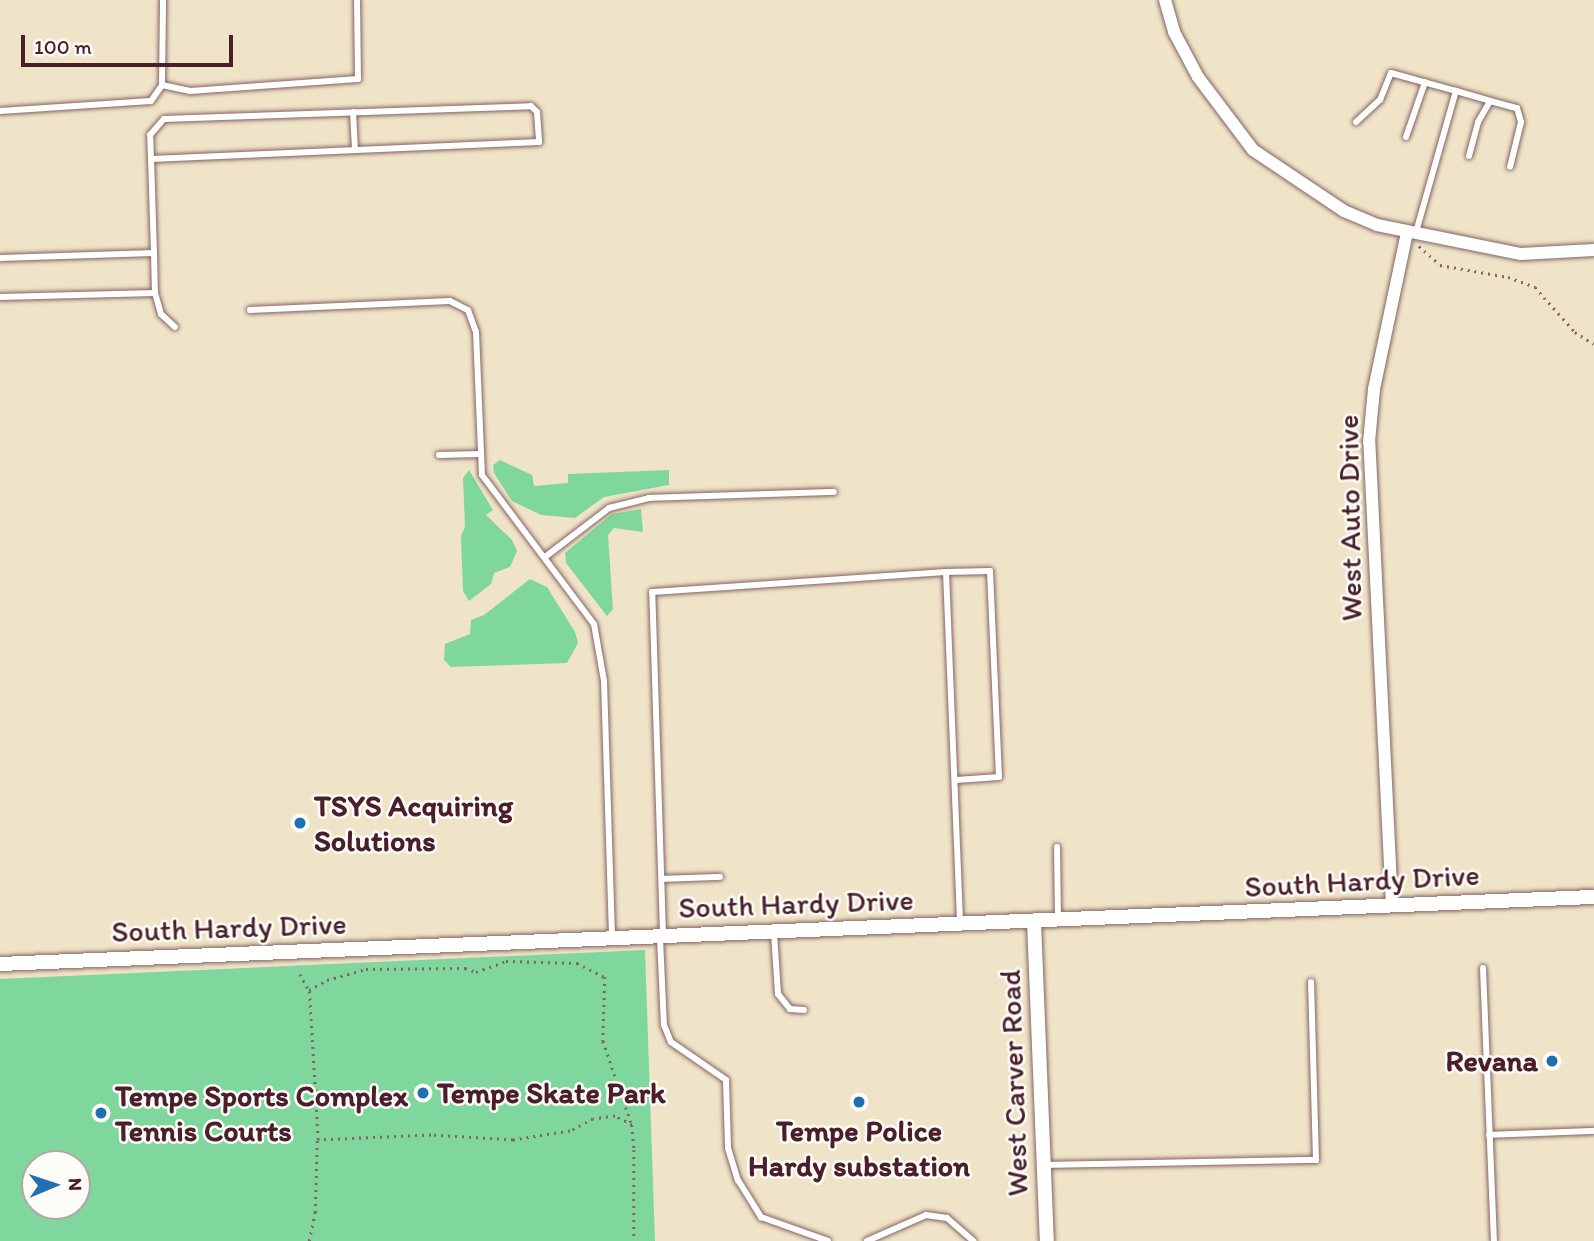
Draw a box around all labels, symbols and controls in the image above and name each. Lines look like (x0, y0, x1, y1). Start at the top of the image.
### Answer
scale bar (24, 21, 236, 65)
text: 100 m (34, 34, 92, 59)
street label: West Auto Drive (1330, 414, 1370, 622)
place label: TSYS Acquiring Solutions (314, 788, 513, 858)
marker: TSYS Acquiring Solutions (292, 815, 308, 831)
street label: South Hardy Drive (1244, 857, 1480, 905)
street label: South Hardy Drive (678, 882, 914, 926)
street label: South Hardy Drive (111, 906, 347, 950)
street label: West Carver Road (992, 968, 1036, 1198)
place label: Revana (1446, 1043, 1538, 1079)
marker: Revana (1544, 1053, 1560, 1069)
place label: Tempe Skate Park (437, 1075, 665, 1111)
place label: Tempe Sports Complex Tennis Courts (115, 1078, 407, 1148)
marker: Tempe Skate Park (415, 1085, 431, 1101)
marker: Tempe Police Hardy substation (851, 1094, 867, 1110)
marker: Tempe Sports Complex Tennis Courts (93, 1105, 109, 1121)
place label: Tempe Police Hardy substation (748, 1113, 970, 1184)
north arrow (21, 1150, 91, 1220)
text: N (64, 1178, 87, 1191)

